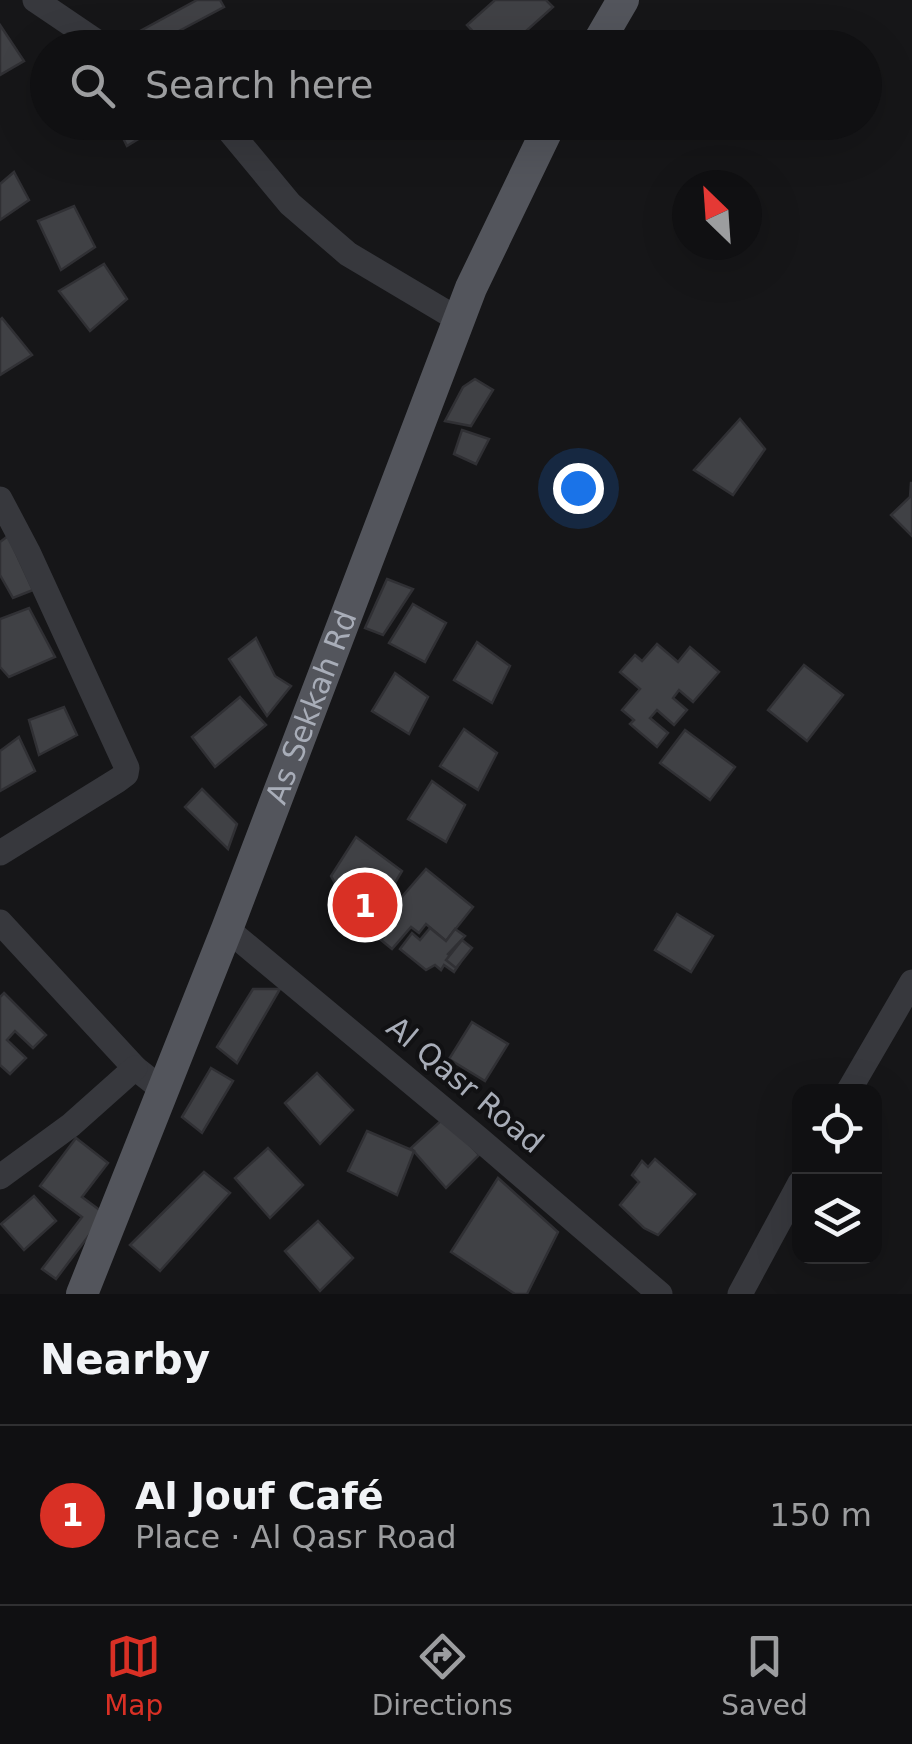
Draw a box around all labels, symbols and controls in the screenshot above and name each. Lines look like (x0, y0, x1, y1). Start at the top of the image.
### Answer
search box (30, 30, 882, 140)
icon: search (65, 58, 120, 113)
text: Search here (145, 63, 373, 107)
north arrow (672, 170, 762, 260)
your location (553, 463, 604, 514)
street label: As Sekkah Rd (258, 605, 364, 809)
pin: 1 (332, 868, 398, 942)
street label: Al Qasr Road (380, 1009, 551, 1160)
map controls (792, 1084, 882, 1264)
button: locate (792, 1084, 882, 1174)
button: layers (792, 1174, 882, 1264)
text: Nearby (40, 1335, 210, 1384)
text: Al Jouf Café (135, 1474, 384, 1518)
text: 1 (61, 1496, 84, 1534)
text: 150 m (770, 1496, 872, 1534)
text: Place · Al Qasr Road (135, 1518, 457, 1556)
tab: Map (104, 1629, 163, 1722)
tab: Directions (372, 1629, 513, 1722)
tab: Saved (721, 1629, 808, 1722)

